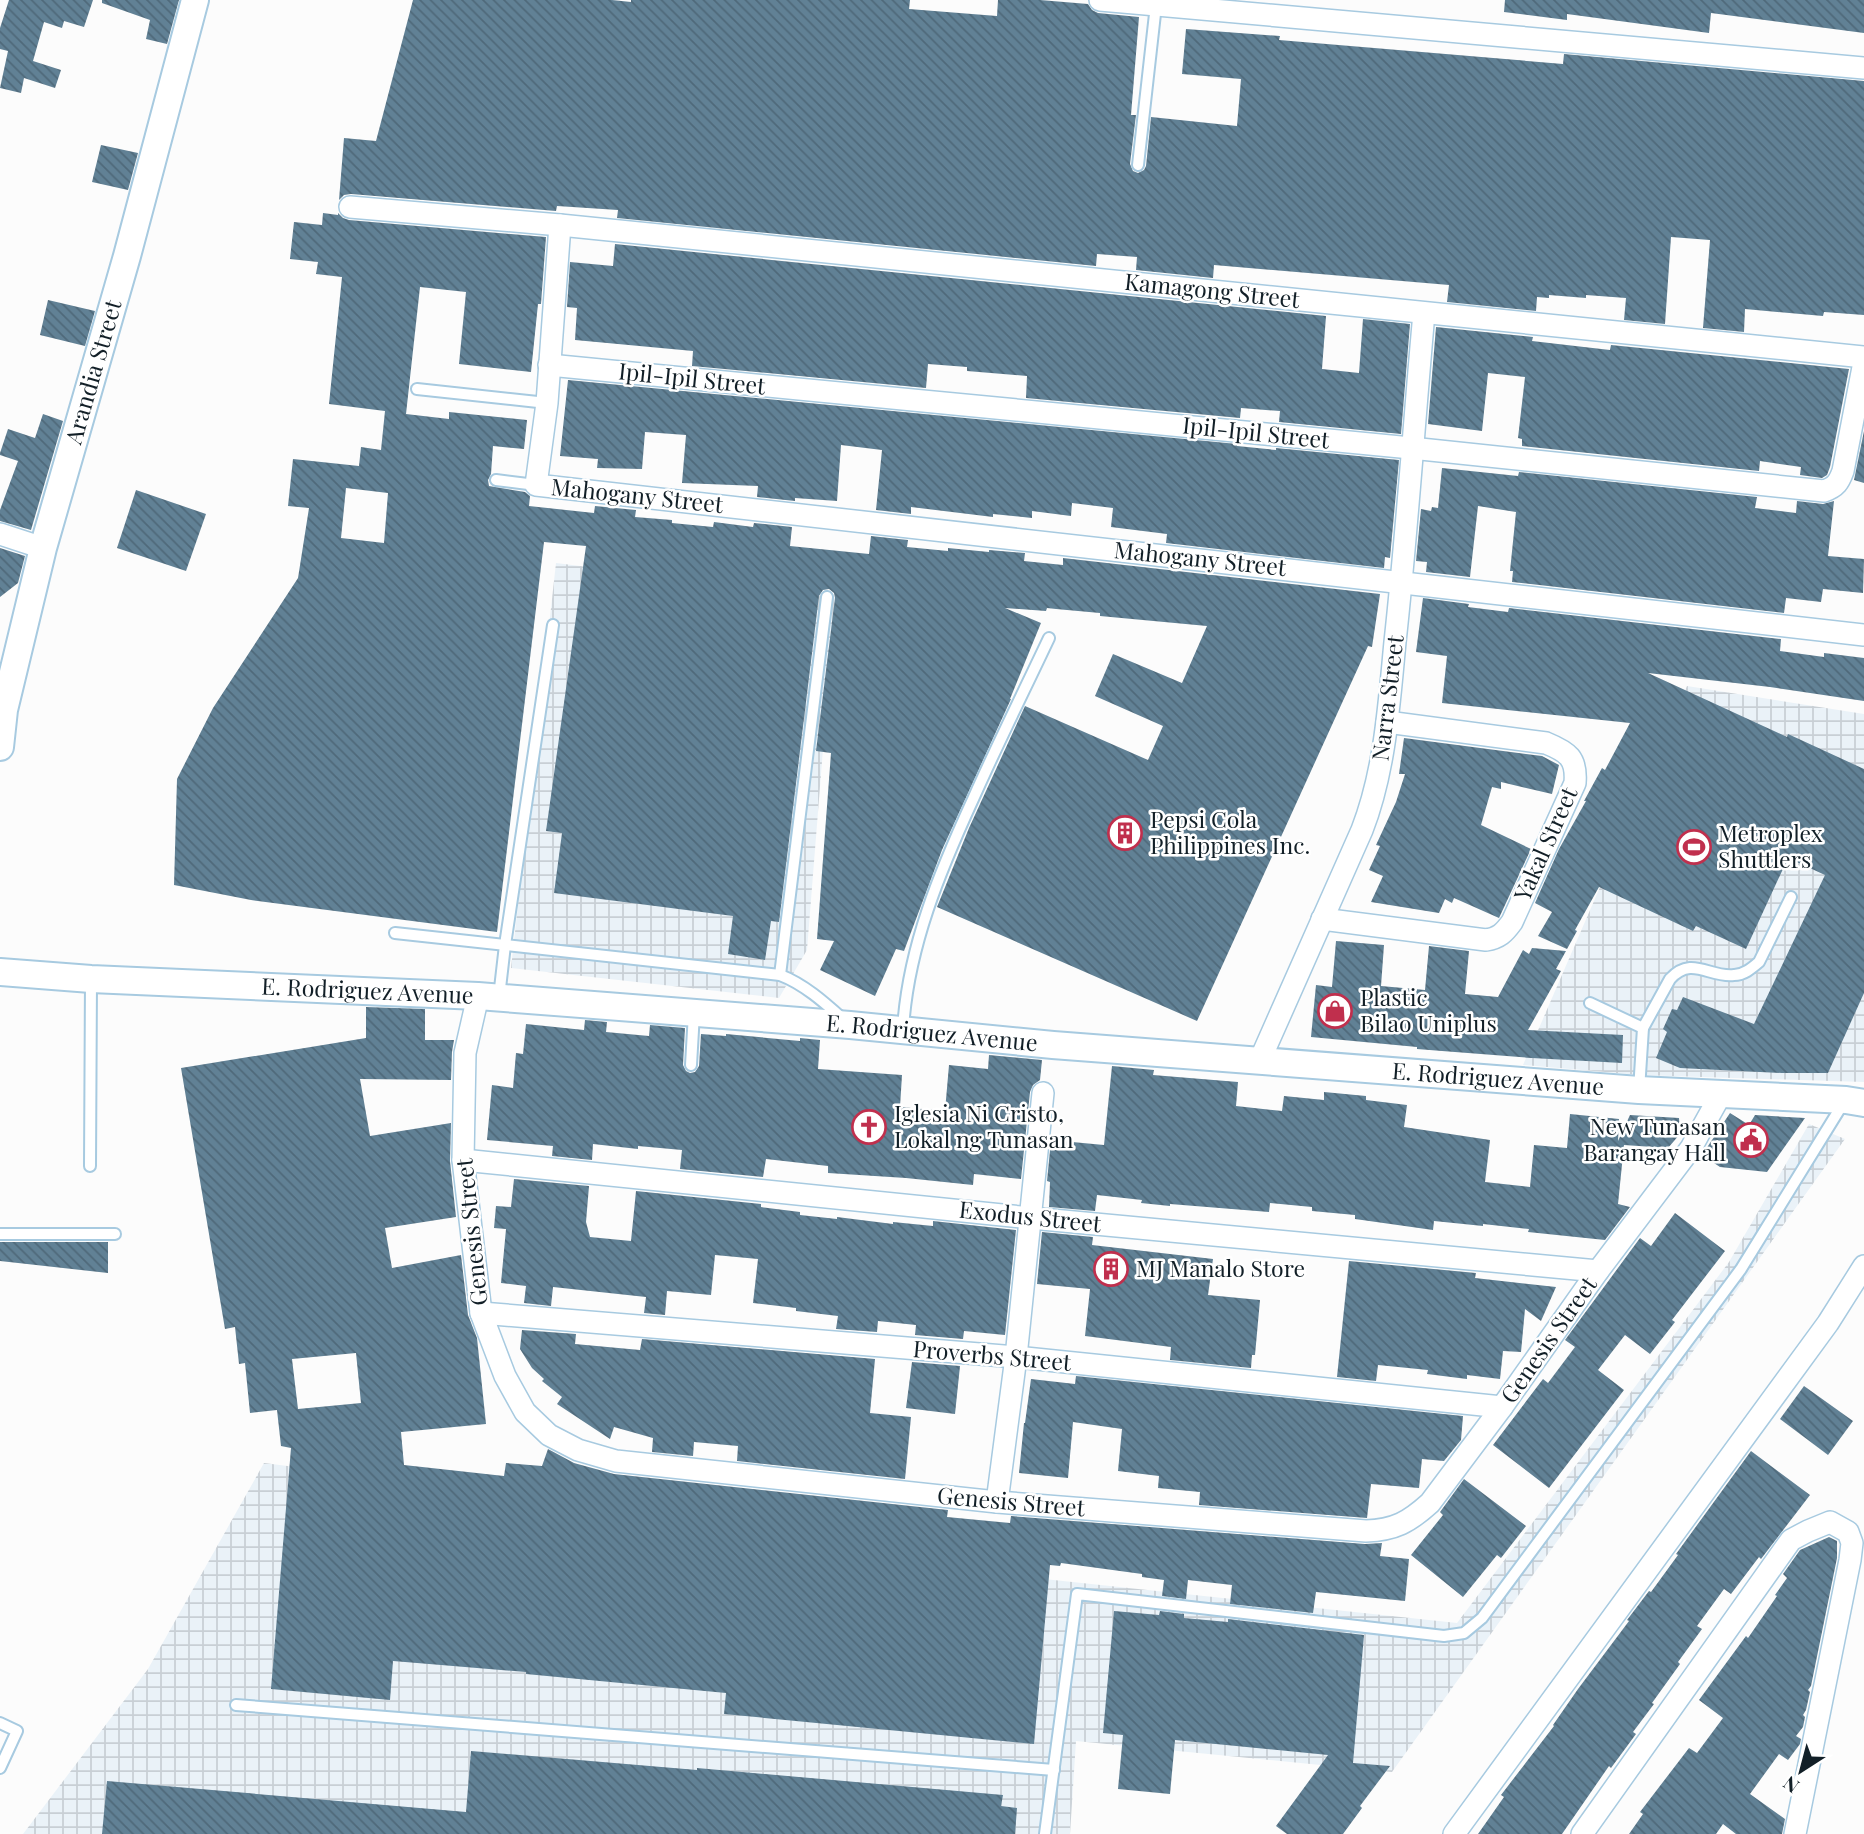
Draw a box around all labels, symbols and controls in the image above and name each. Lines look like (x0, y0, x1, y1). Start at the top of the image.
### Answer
street label: Kamagong Street (1123, 265, 1302, 314)
street label: Arandia Street (56, 295, 128, 448)
street label: Ipil-Ipil Street (617, 354, 768, 401)
street label: Ipil-Ipil Street (1181, 408, 1332, 455)
street label: Mahogany Street (550, 470, 726, 519)
street label: Mahogany Street (1113, 533, 1289, 582)
street label: Narra Street (1363, 632, 1410, 762)
street label: Yakal Street (1505, 781, 1584, 906)
place label: Pepsi Cola Philippines Inc. (1150, 803, 1310, 860)
building icon: Pepsi Cola Philippines Inc. (1106, 814, 1144, 852)
place label: Metroplex Shuttlers (1718, 817, 1823, 874)
sports icon: Metroplex Shuttlers (1675, 828, 1713, 866)
street label: E. Rodriguez Avenue (261, 969, 474, 1010)
place label: Plastic Bilao Uniplus (1360, 981, 1497, 1038)
shop icon: Plastic Bilao Uniplus (1316, 992, 1354, 1030)
street label: E. Rodriguez Avenue (825, 1006, 1039, 1057)
street label: E. Rodriguez Avenue (1391, 1054, 1605, 1101)
place label: Iglesia Ni Cristo, Lokal ng Tunasan (894, 1097, 1074, 1154)
church icon: Iglesia Ni Cristo, Lokal ng Tunasan (850, 1108, 888, 1146)
place label: New Tunasan Barangay Hall (1583, 1110, 1726, 1167)
public building icon: New Tunasan Barangay Hall (1732, 1121, 1770, 1159)
street label: Genesis Street (447, 1156, 494, 1307)
street label: Exodus Street (958, 1193, 1104, 1238)
building icon: MJ Manalo Store (1092, 1250, 1130, 1288)
place label: MJ Manalo Store (1136, 1252, 1305, 1283)
street label: Genesis Street (1493, 1269, 1603, 1409)
street label: Proverbs Street (912, 1332, 1073, 1377)
street label: Genesis Street (936, 1479, 1087, 1522)
north arrow (1766, 1736, 1836, 1806)
text: N (1777, 1771, 1804, 1800)

